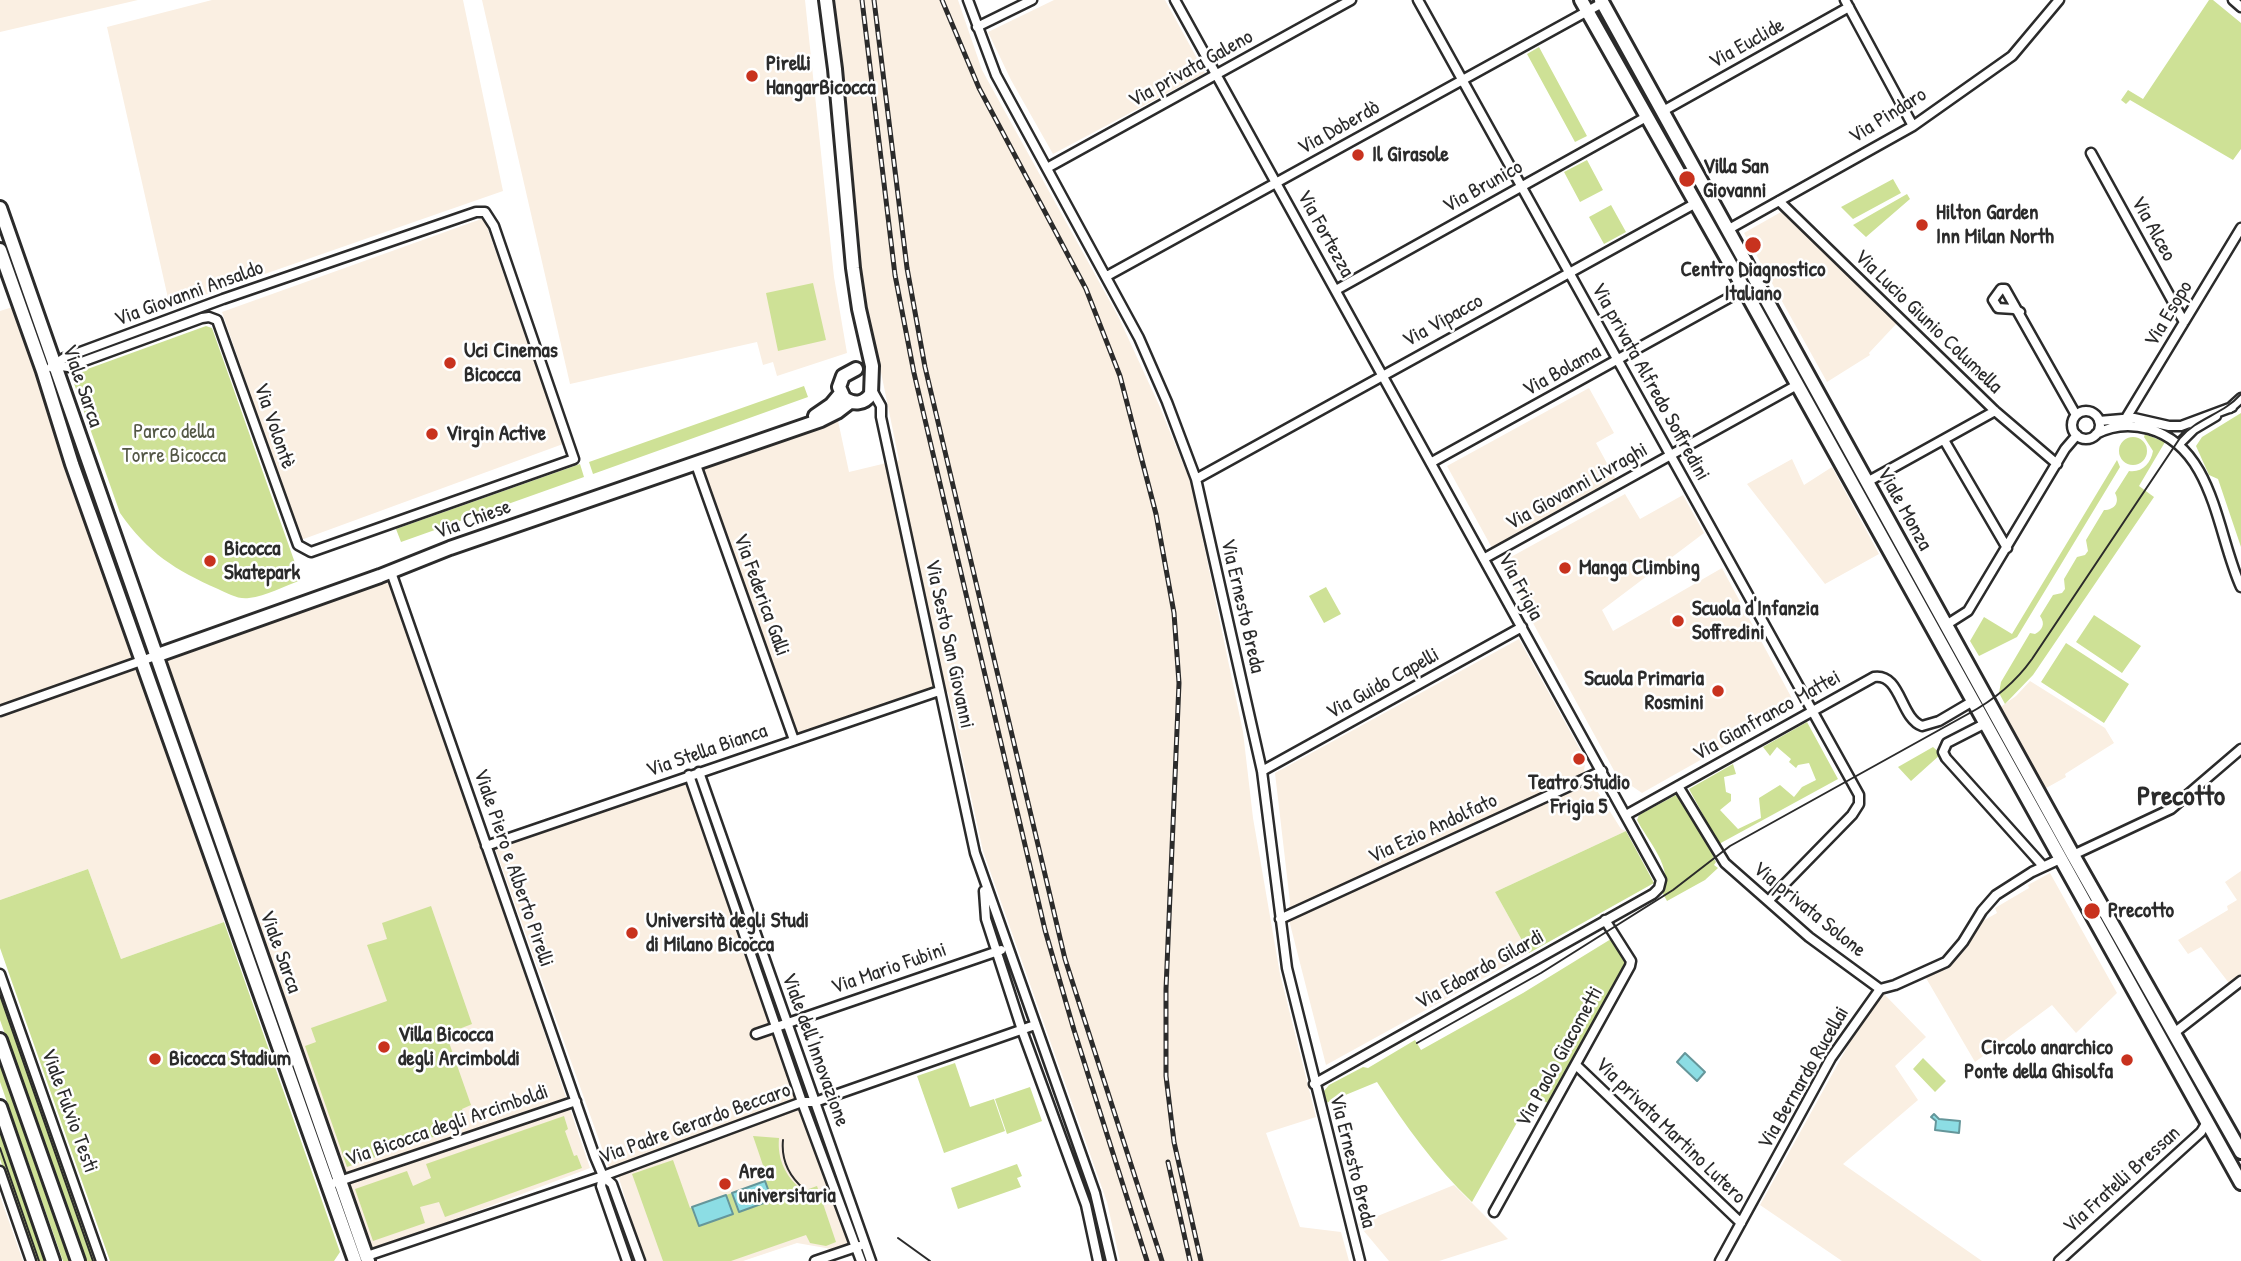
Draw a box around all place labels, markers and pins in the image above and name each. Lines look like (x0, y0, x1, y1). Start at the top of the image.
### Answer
place label: Pirelli HangarBicocca (766, 51, 876, 101)
marker: Pirelli HangarBicocca (744, 68, 760, 84)
place label: Il Girasole (1372, 142, 1449, 168)
marker: Il Girasole (1350, 147, 1366, 163)
place label: Villa San Giovanni (1703, 154, 1769, 204)
marker: Villa San Giovanni (1677, 169, 1697, 189)
place label: Hilton Garden Inn Milan North (1936, 200, 2054, 250)
marker: Hilton Garden Inn Milan North (1914, 217, 1930, 233)
marker: Centro Diagnostico Italiano (1743, 235, 1763, 255)
place label: Centro Diagnostico Italiano (1681, 257, 1825, 307)
place label: Uci Cinemas Bicocca (464, 338, 558, 388)
marker: Uci Cinemas Bicocca (442, 355, 458, 371)
place label: Virgin Active (446, 421, 546, 447)
marker: Virgin Active (424, 426, 440, 442)
place label: Bicocca Skatepark (224, 536, 300, 586)
marker: Bicocca Skatepark (202, 553, 218, 569)
place label: Manga Climbing (1579, 555, 1700, 581)
marker: Manga Climbing (1557, 560, 1573, 576)
place label: Scuola d'Infanzia Soffredini (1692, 596, 1819, 646)
marker: Scuola d'Infanzia Soffredini (1670, 613, 1686, 629)
place label: Scuola Primaria Rosmini (1584, 666, 1704, 716)
marker: Scuola Primaria Rosmini (1710, 683, 1726, 699)
marker: Teatro Studio Frigia 5 (1571, 751, 1587, 767)
place label: Teatro Studio Frigia 5 (1528, 770, 1630, 820)
place label: Precotto (2108, 898, 2174, 924)
marker: Precotto (2082, 901, 2102, 921)
place label: Università degli Studi di Milano Bicocca (646, 908, 809, 958)
marker: Università degli Studi di Milano Bicocca (624, 925, 640, 941)
place label: Villa Bicocca degli Arcimboldi (398, 1022, 520, 1072)
place label: Circolo anarchico Ponte della Ghisolfa (1964, 1035, 2113, 1085)
marker: Villa Bicocca degli Arcimboldi (376, 1039, 392, 1055)
place label: Bicocca Stadium (169, 1046, 291, 1072)
marker: Bicocca Stadium (147, 1051, 163, 1067)
marker: Circolo anarchico Ponte della Ghisolfa (2119, 1052, 2135, 1068)
place label: Area universitaria (739, 1159, 836, 1209)
marker: Area universitaria (717, 1176, 733, 1192)

